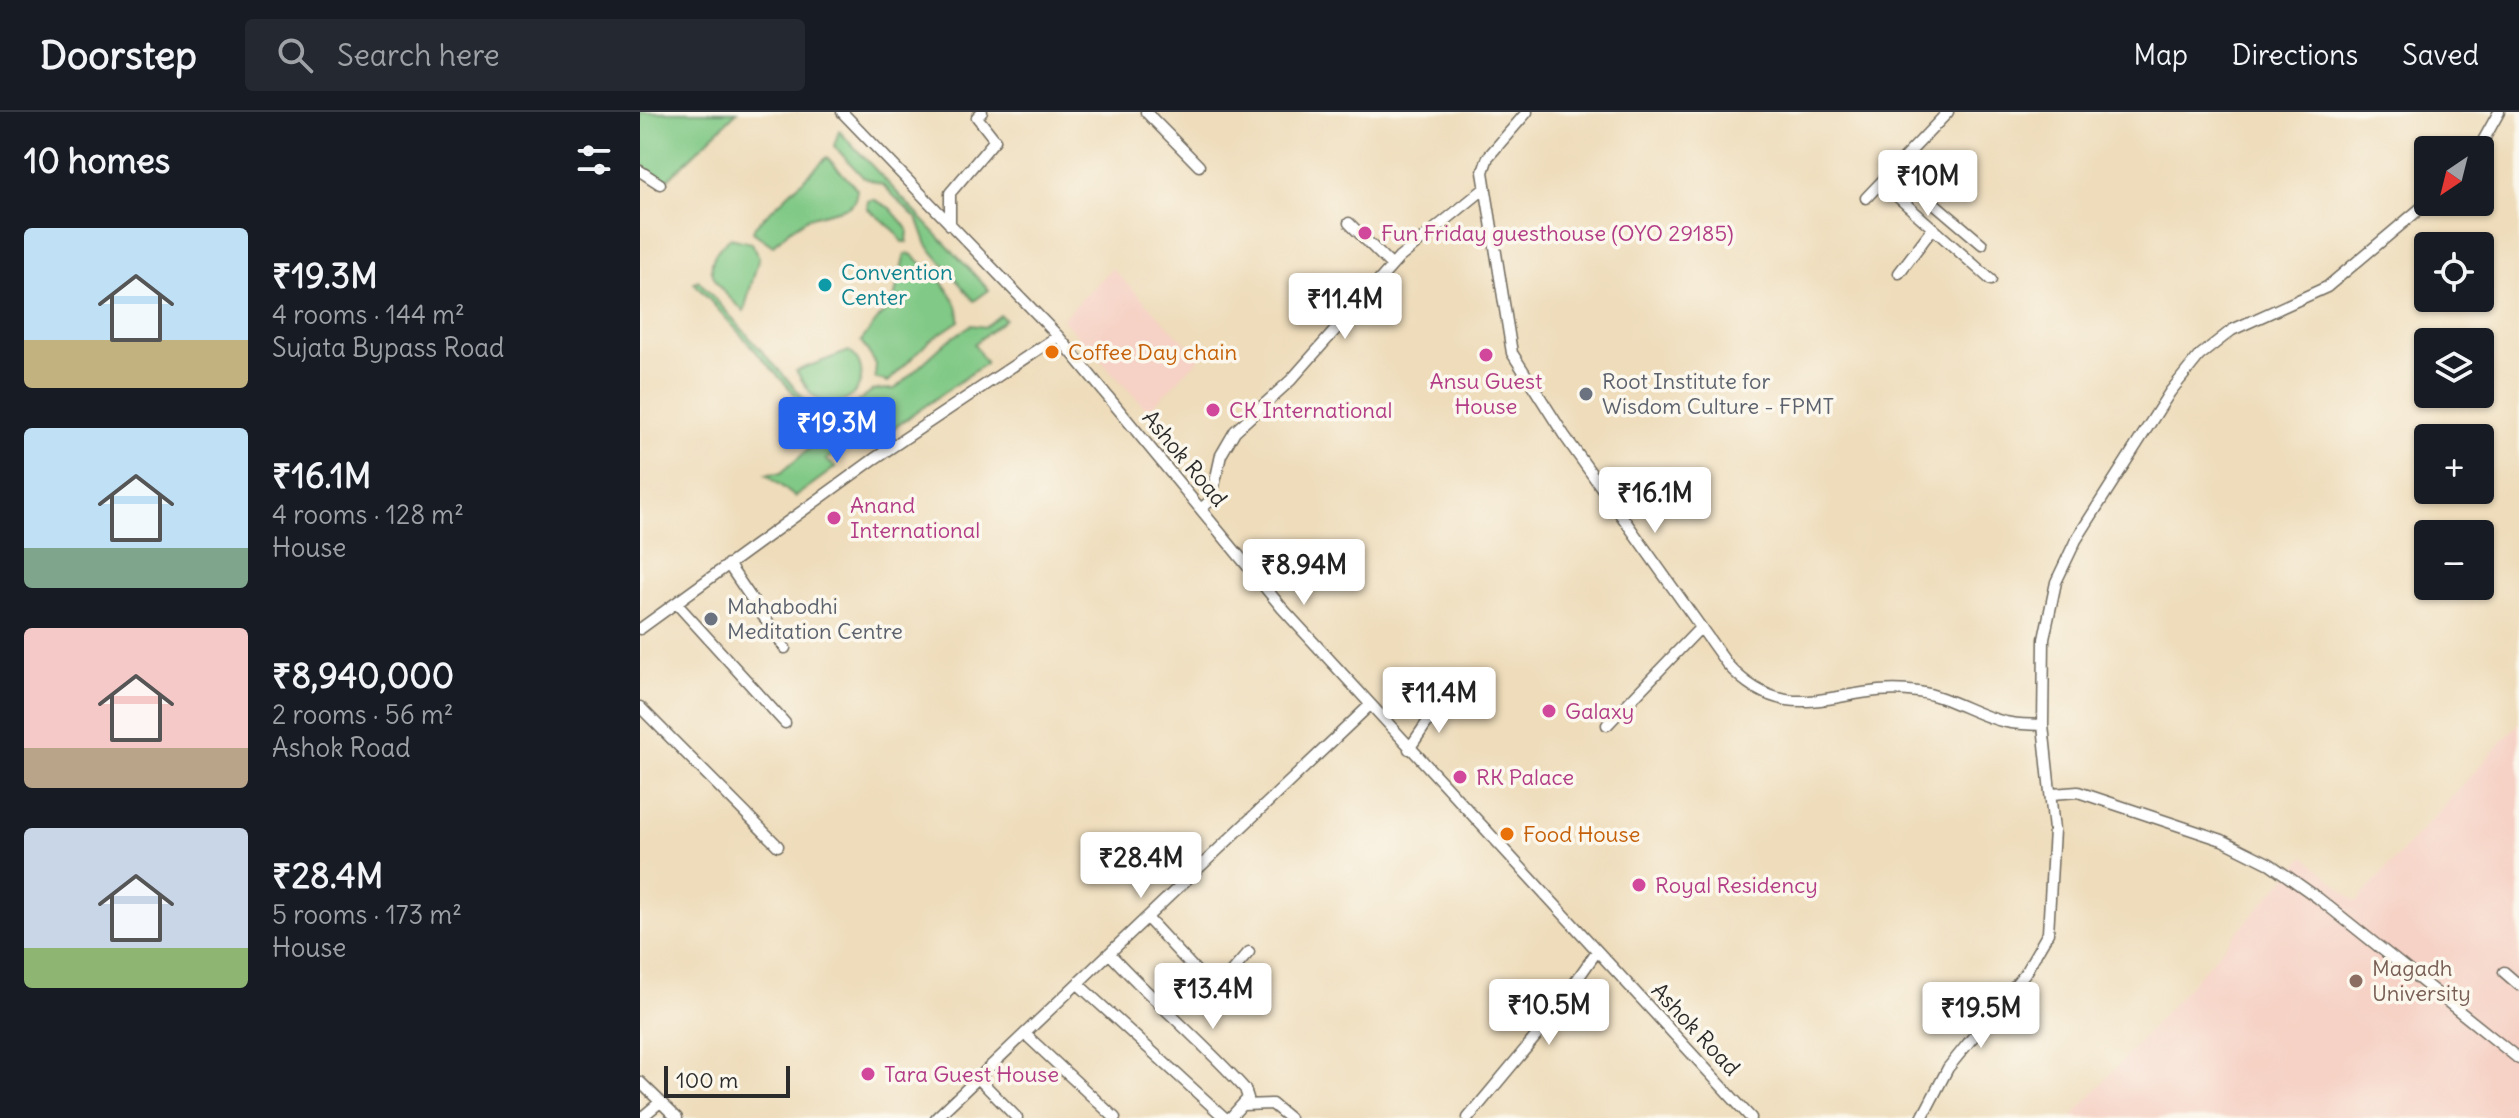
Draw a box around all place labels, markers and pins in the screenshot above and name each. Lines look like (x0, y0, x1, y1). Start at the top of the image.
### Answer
pin: ₹10M (1881, 150, 1975, 218)
place label: Fun Friday guesthouse (OYO 29185) (1381, 219, 1734, 247)
marker: Fun Friday guesthouse (OYO 29185) (1356, 224, 1374, 242)
place label: Convention Center (841, 258, 953, 311)
pin: ₹11.4M (1280, 273, 1410, 341)
marker: Convention Center (816, 276, 834, 294)
place label: Coffee Day chain (1068, 338, 1237, 366)
marker: Coffee Day chain (1043, 343, 1061, 361)
marker: Ansu Guest House (1477, 346, 1495, 364)
place label: Ansu Guest House (1430, 367, 1542, 420)
place label: Root Institute for Wisdom Culture - FPMT (1602, 367, 1834, 420)
marker: Root Institute for Wisdom Culture - FPMT (1577, 385, 1595, 403)
place label: CK International (1229, 396, 1393, 424)
pin: ₹19.3M (772, 397, 902, 465)
marker: CK International (1204, 401, 1222, 419)
pin: ₹16.1M (1590, 467, 1720, 535)
place label: Anand International (850, 491, 980, 544)
marker: Anand International (825, 509, 843, 527)
pin: ₹8.94M (1239, 539, 1369, 607)
place label: Mahabodhi Meditation Centre (727, 592, 903, 645)
marker: Mahabodhi Meditation Centre (702, 610, 720, 628)
pin: ₹11.4M (1374, 667, 1504, 735)
place label: Galaxy (1565, 697, 1634, 725)
marker: Galaxy (1540, 702, 1558, 720)
place label: RK Palace (1476, 763, 1574, 791)
marker: RK Palace (1451, 768, 1469, 786)
place label: Food House (1523, 820, 1640, 848)
marker: Food House (1498, 825, 1516, 843)
pin: ₹28.4M (1076, 832, 1206, 900)
place label: Royal Residency (1655, 871, 1818, 899)
marker: Royal Residency (1630, 876, 1648, 894)
place label: Magadh University (2372, 954, 2471, 1007)
pin: ₹13.4M (1148, 963, 1278, 1031)
marker: Magadh University (2347, 972, 2365, 990)
pin: ₹10.5M (1484, 979, 1614, 1047)
pin: ₹19.5M (1916, 982, 2046, 1050)
place label: Tara Guest House (884, 1060, 1059, 1088)
marker: Tara Guest House (859, 1065, 877, 1083)

